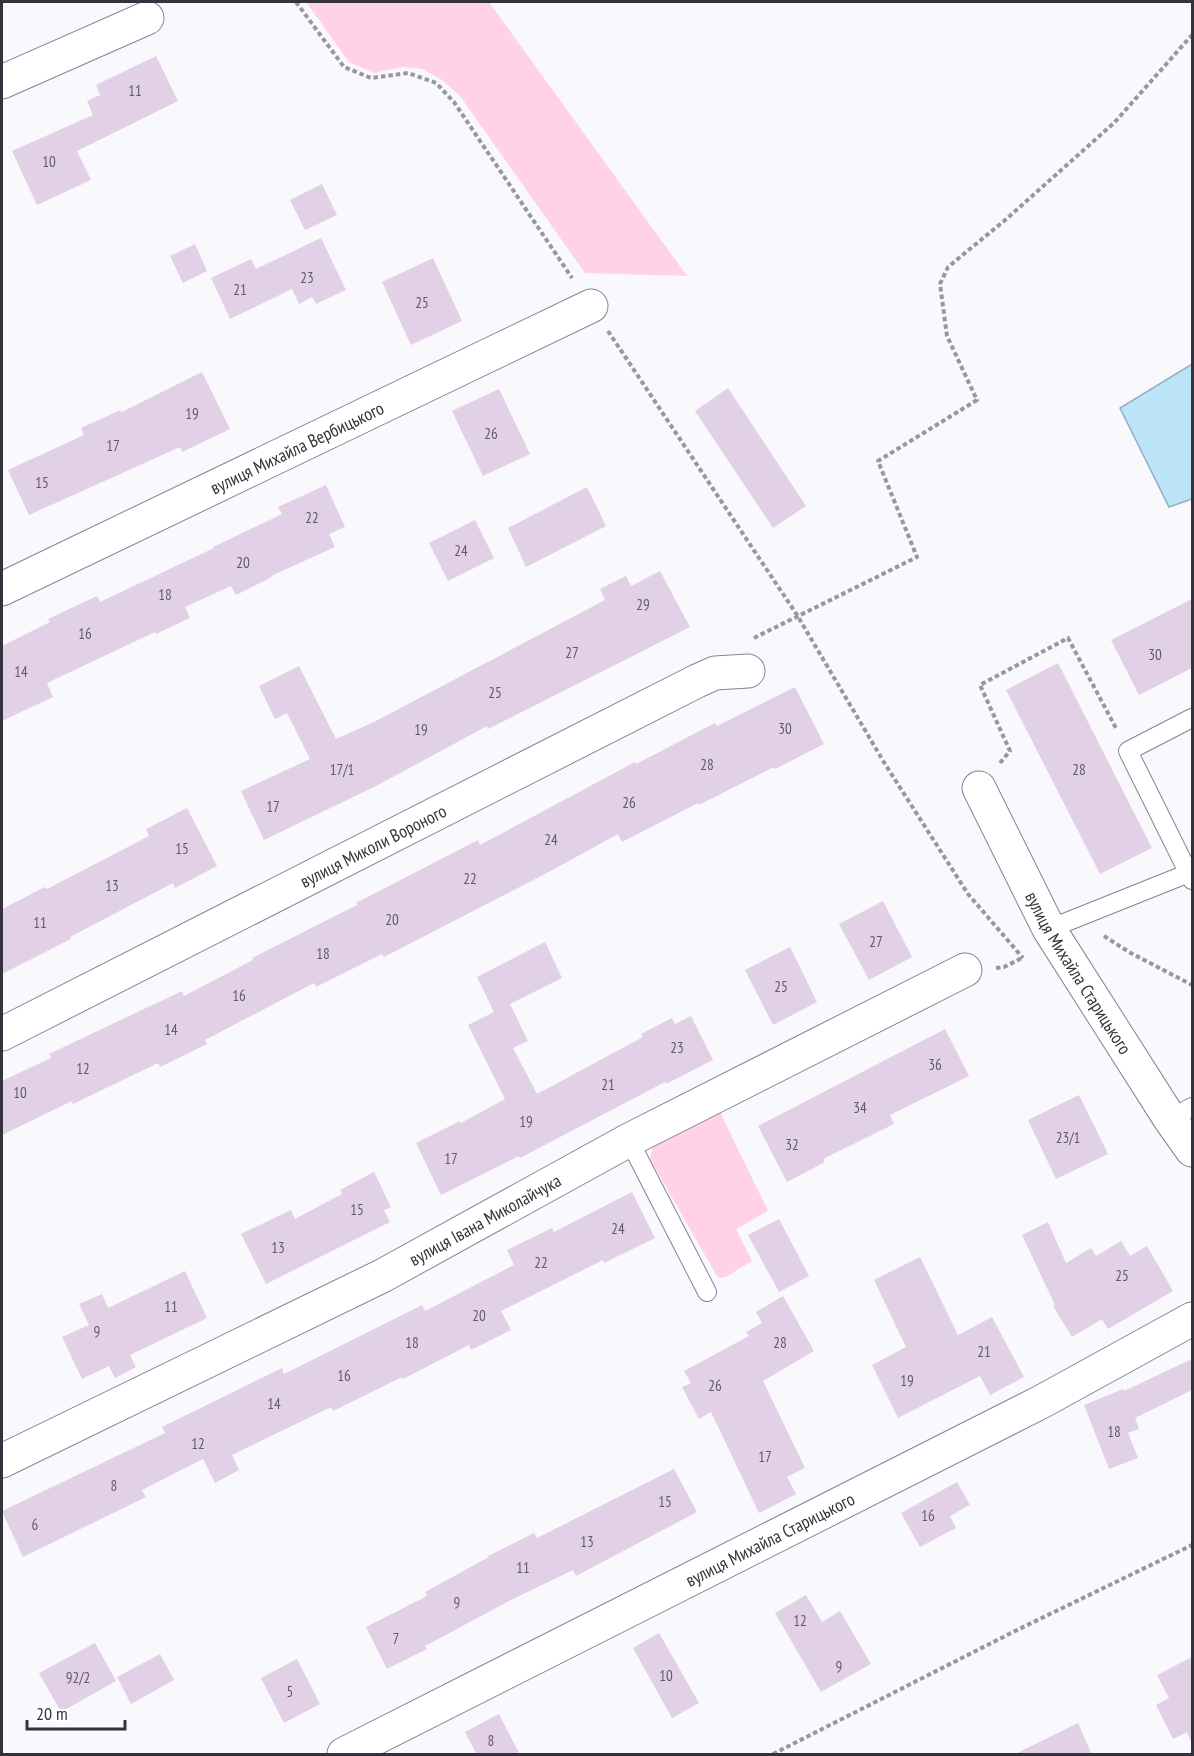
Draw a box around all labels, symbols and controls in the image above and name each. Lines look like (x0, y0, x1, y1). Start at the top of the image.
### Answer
house number: 11 (128, 81, 142, 100)
house number: 10 (42, 152, 56, 171)
house number: 23 (300, 268, 314, 287)
house number: 21 (233, 280, 247, 299)
house number: 25 (415, 293, 429, 312)
street label: вулиця Михайла Вербицького (206, 396, 387, 499)
house number: 19 (185, 404, 199, 423)
house number: 26 (484, 424, 498, 443)
house number: 17 (106, 436, 120, 455)
house number: 15 (35, 473, 49, 492)
house number: 22 (305, 508, 319, 527)
house number: 24 (454, 541, 468, 560)
house number: 20 (236, 553, 250, 572)
house number: 18 (158, 585, 172, 604)
house number: 29 (636, 595, 650, 614)
house number: 16 (78, 624, 92, 643)
house number: 27 (565, 643, 579, 662)
house number: 30 (1148, 645, 1162, 664)
house number: 14 (14, 662, 28, 681)
house number: 25 (488, 683, 502, 702)
house number: 30 (778, 719, 792, 738)
house number: 19 (414, 720, 428, 739)
house number: 28 (700, 755, 714, 774)
house number: 17/1 (330, 760, 354, 779)
house number: 28 (1072, 760, 1086, 779)
house number: 26 (622, 793, 636, 812)
house number: 17 (266, 797, 280, 816)
street label: вулиця Миколи Вороного (296, 799, 450, 892)
house number: 24 (544, 830, 558, 849)
house number: 15 (175, 839, 189, 858)
house number: 22 (463, 869, 477, 888)
house number: 13 (105, 876, 119, 895)
street label: вулиця Михайла Старицького (1021, 888, 1137, 1058)
house number: 20 (385, 910, 399, 929)
house number: 11 (33, 913, 47, 932)
house number: 27 (869, 932, 883, 951)
house number: 18 (316, 944, 330, 963)
house number: 25 (774, 977, 788, 996)
house number: 16 (232, 986, 246, 1005)
house number: 14 (164, 1020, 178, 1039)
house number: 23 (670, 1038, 684, 1057)
house number: 36 (928, 1055, 942, 1074)
house number: 12 (76, 1059, 90, 1078)
house number: 21 (601, 1075, 615, 1094)
house number: 10 (13, 1083, 27, 1102)
house number: 34 (853, 1098, 867, 1117)
house number: 19 (519, 1112, 533, 1131)
house number: 23/1 (1056, 1128, 1080, 1147)
house number: 32 (785, 1135, 799, 1154)
house number: 17 (444, 1149, 458, 1168)
street label: вулиця Івана Миколайчука (405, 1168, 565, 1270)
house number: 15 (350, 1200, 364, 1219)
house number: 24 (611, 1219, 625, 1238)
house number: 13 (271, 1238, 285, 1257)
house number: 22 (534, 1253, 548, 1272)
house number: 25 (1115, 1266, 1129, 1285)
house number: 11 (164, 1297, 178, 1316)
house number: 20 (472, 1306, 486, 1325)
house number: 9 (94, 1322, 100, 1341)
house number: 18 (405, 1333, 419, 1352)
house number: 28 (773, 1333, 787, 1352)
house number: 21 (977, 1342, 991, 1361)
house number: 16 (337, 1366, 351, 1385)
house number: 19 (900, 1371, 914, 1390)
house number: 26 (708, 1376, 722, 1395)
house number: 14 (267, 1394, 281, 1413)
house number: 18 (1107, 1422, 1121, 1441)
house number: 12 (191, 1434, 205, 1453)
house number: 17 (758, 1447, 772, 1466)
house number: 8 (111, 1476, 117, 1495)
street label: вулиця Михайла Старицького (681, 1487, 858, 1591)
house number: 15 (658, 1492, 672, 1511)
house number: 16 (921, 1506, 935, 1525)
house number: 6 (32, 1515, 39, 1534)
house number: 13 (580, 1532, 594, 1551)
house number: 11 (516, 1558, 530, 1577)
house number: 9 (454, 1593, 460, 1612)
house number: 12 (793, 1611, 807, 1630)
house number: 7 (393, 1629, 399, 1648)
house number: 9 (836, 1657, 842, 1676)
house number: 10 (659, 1666, 673, 1685)
house number: 92/2 (66, 1668, 90, 1687)
house number: 5 (287, 1682, 293, 1701)
scale bar (27, 1693, 124, 1731)
text: 20 m (36, 1702, 68, 1725)
house number: 8 (488, 1731, 494, 1750)

